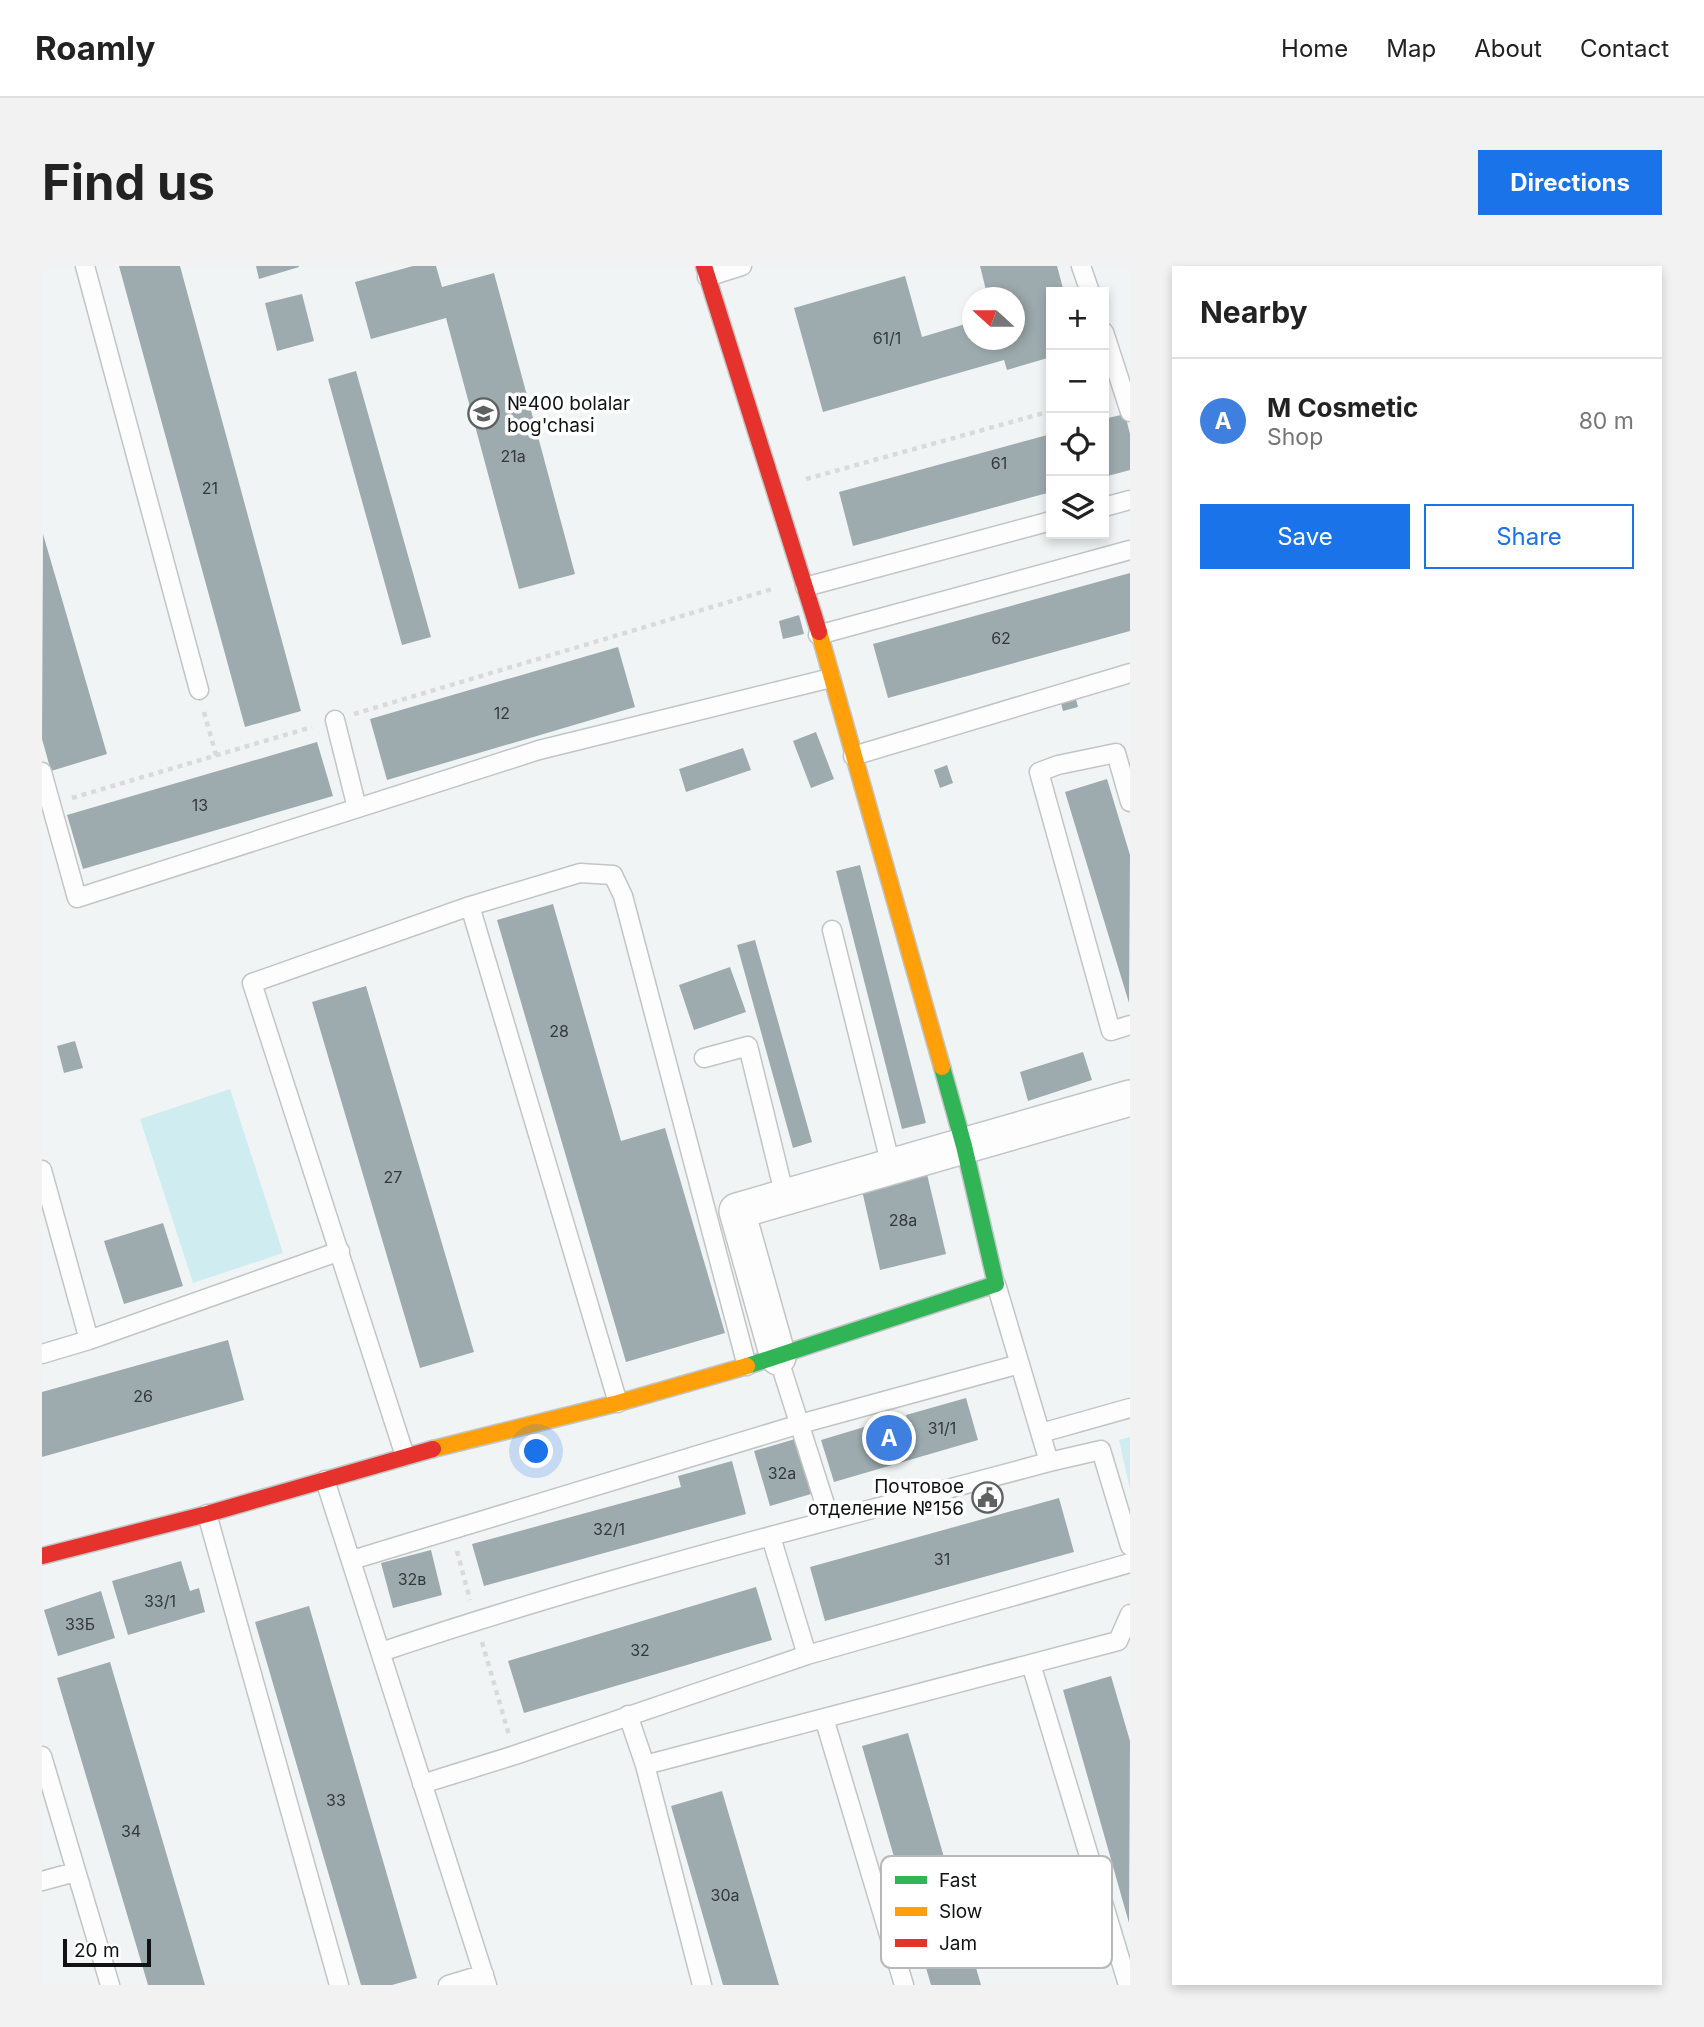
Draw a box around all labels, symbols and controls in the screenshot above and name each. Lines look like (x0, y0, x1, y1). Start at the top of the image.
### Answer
text: Roamly (35, 28, 155, 68)
text: Home (1281, 34, 1348, 63)
text: Map (1386, 34, 1436, 63)
text: About (1474, 34, 1542, 63)
text: Contact (1580, 34, 1669, 63)
button: Directions (1478, 150, 1662, 215)
text: Find us (42, 153, 215, 212)
north arrow (962, 287, 1025, 350)
map controls (1046, 287, 1109, 539)
button: + (1046, 287, 1109, 350)
text: Nearby (1200, 294, 1308, 330)
house number: 61/1 (873, 328, 901, 348)
button: − (1046, 350, 1109, 413)
place label: №400 bolalar bog'chasi (507, 392, 630, 437)
text: M Cosmetic (1267, 392, 1418, 423)
school or university icon: №400 bolalar bog'chasi (467, 397, 501, 431)
text: A (1214, 407, 1232, 435)
text: 80 m (1579, 407, 1634, 435)
button: locate (1046, 413, 1109, 476)
text: Shop (1267, 423, 1323, 451)
house number: 21a (500, 446, 526, 466)
house number: 61 (991, 453, 1007, 473)
button: layers (1046, 476, 1109, 539)
house number: 21 (202, 478, 218, 498)
button: Save (1200, 504, 1410, 569)
button: Share (1424, 504, 1634, 569)
house number: 62 (991, 628, 1011, 648)
house number: 12 (494, 703, 510, 723)
house number: 13 (192, 795, 208, 815)
house number: 28 (549, 1021, 569, 1041)
house number: 27 (384, 1167, 402, 1187)
house number: 28a (889, 1210, 917, 1230)
house number: 26 (133, 1386, 153, 1406)
pin: A (866, 1412, 912, 1464)
house number: 31/1 (928, 1418, 956, 1438)
your location (519, 1434, 553, 1468)
house number: 32a (768, 1463, 796, 1483)
place label: Почтовое отделение №156 (808, 1475, 964, 1520)
public building icon: Почтовое отделение №156 (970, 1480, 1004, 1514)
house number: 32/1 (593, 1519, 625, 1539)
house number: 31 (934, 1549, 950, 1569)
house number: 32в (398, 1569, 426, 1589)
house number: 33/1 (144, 1591, 176, 1611)
house number: 33Б (65, 1614, 95, 1634)
house number: 32 (630, 1640, 650, 1660)
house number: 33 (326, 1790, 346, 1810)
house number: 34 (121, 1821, 141, 1841)
legend (881, 1856, 1112, 1968)
text: Fast (939, 1869, 977, 1892)
house number: 30a (711, 1885, 739, 1905)
text: Slow (939, 1900, 982, 1923)
text: Jam (939, 1932, 977, 1955)
scale bar (63, 1936, 150, 1968)
text: 20 m (74, 1939, 120, 1962)

